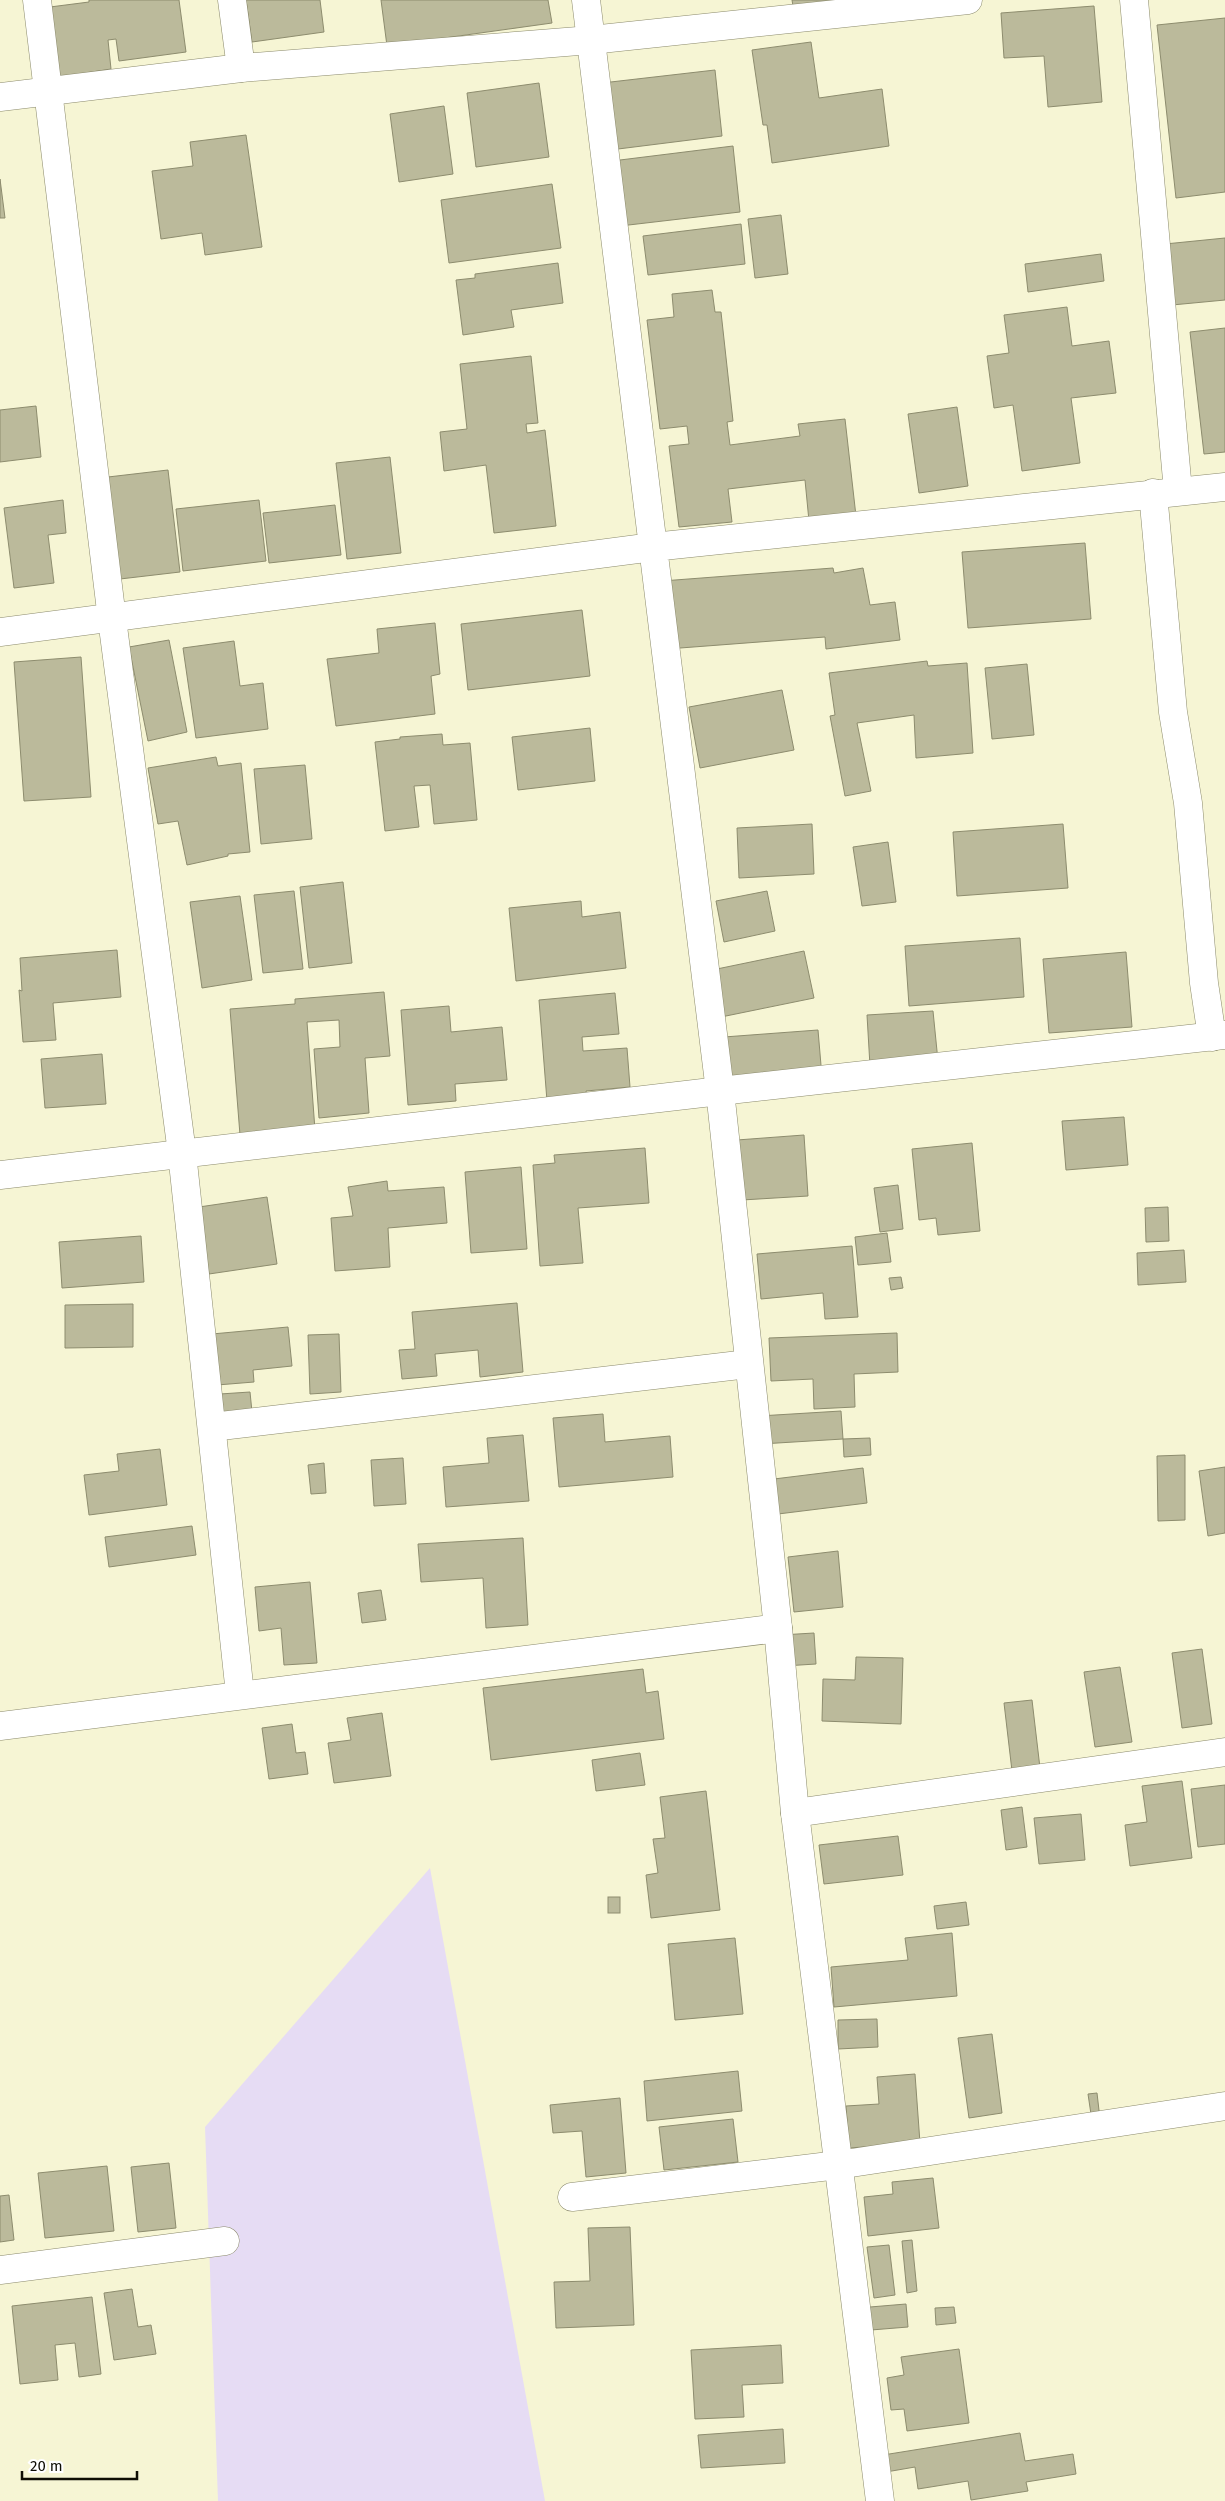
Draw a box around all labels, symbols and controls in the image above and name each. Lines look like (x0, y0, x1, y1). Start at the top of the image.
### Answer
scale bar (22, 2448, 138, 2480)
text: 20 m (30, 2457, 63, 2475)

